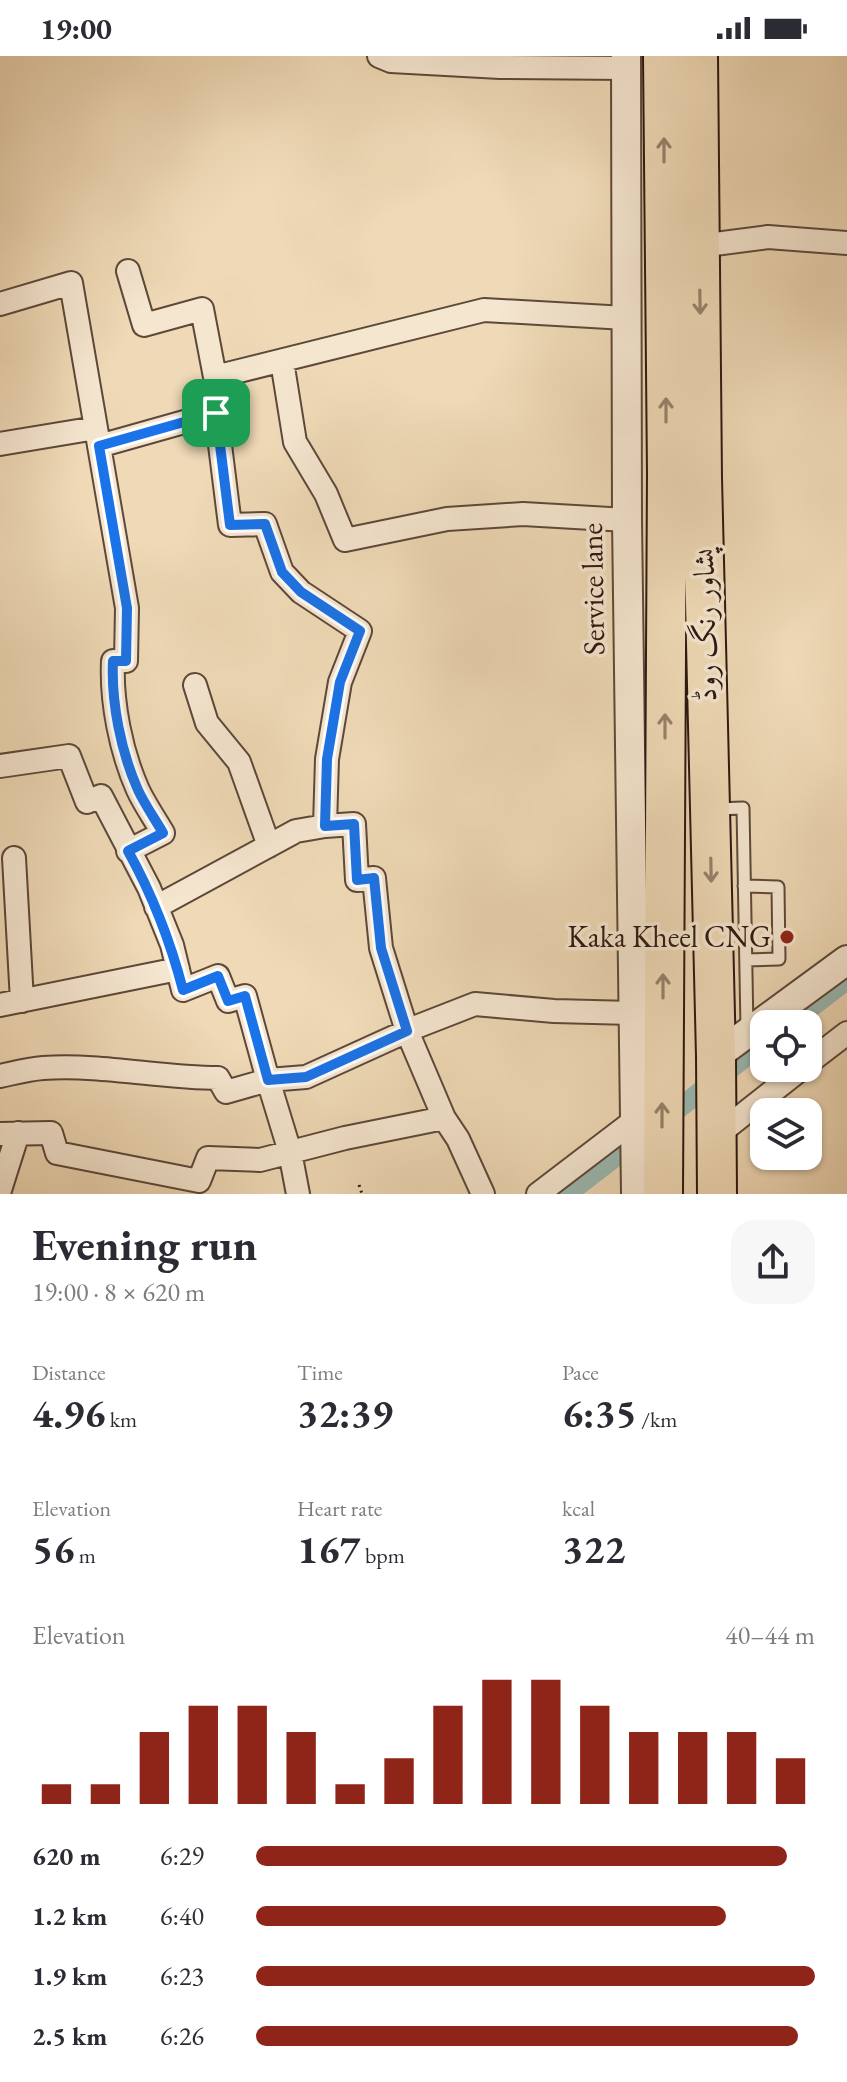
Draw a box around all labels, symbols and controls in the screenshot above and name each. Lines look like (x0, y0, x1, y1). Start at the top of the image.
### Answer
text: 19:00 (40, 9, 112, 48)
one-way arrow (656, 137, 672, 164)
one-way arrow (692, 288, 708, 315)
pin (182, 379, 250, 447)
icon: arrive (194, 391, 238, 435)
one-way arrow (658, 397, 674, 424)
street label: Service lane (572, 523, 613, 655)
street label: پشاور رنگ روڈ (684, 546, 726, 702)
one-way arrow (657, 713, 673, 740)
one-way arrow (704, 856, 719, 883)
place label: Kaka Kheel CNG (567, 917, 771, 956)
marker: Kaka Kheel CNG (778, 928, 796, 946)
one-way arrow (655, 973, 671, 1000)
map controls (750, 1010, 822, 1170)
button: locate (750, 1010, 822, 1082)
button: layers (750, 1098, 822, 1170)
one-way arrow (654, 1102, 670, 1129)
text: Evening run (32, 1216, 257, 1273)
button: share (731, 1220, 815, 1304)
text: 19:00 · 8 × 620 m (32, 1275, 205, 1309)
text: Distance (32, 1358, 105, 1387)
text: Time (297, 1358, 343, 1387)
text: Pace (562, 1358, 599, 1387)
text: 4.96 (32, 1387, 105, 1439)
text: 32:39 (297, 1387, 393, 1439)
text: 6:35 (562, 1387, 637, 1439)
text: km (105, 1405, 137, 1434)
text: /km (637, 1405, 677, 1434)
text: Elevation (32, 1494, 111, 1523)
text: Heart rate (297, 1494, 382, 1523)
text: kcal (562, 1494, 595, 1523)
text: 56 (32, 1523, 74, 1575)
text: 167 (297, 1523, 360, 1575)
text: 322 (562, 1523, 625, 1575)
text: m (74, 1541, 96, 1570)
text: bpm (360, 1541, 405, 1570)
text: Elevation (32, 1618, 126, 1652)
text: 40–44 m (725, 1618, 815, 1652)
text: 620 m (32, 1839, 100, 1873)
text: 6:29 (160, 1839, 204, 1873)
text: 1.2 km (32, 1899, 107, 1933)
text: 6:40 (160, 1899, 204, 1933)
text: 1.9 km (32, 1959, 107, 1993)
text: 6:23 (160, 1959, 204, 1993)
text: 2.5 km (32, 2019, 107, 2053)
text: 6:26 (160, 2019, 204, 2053)

